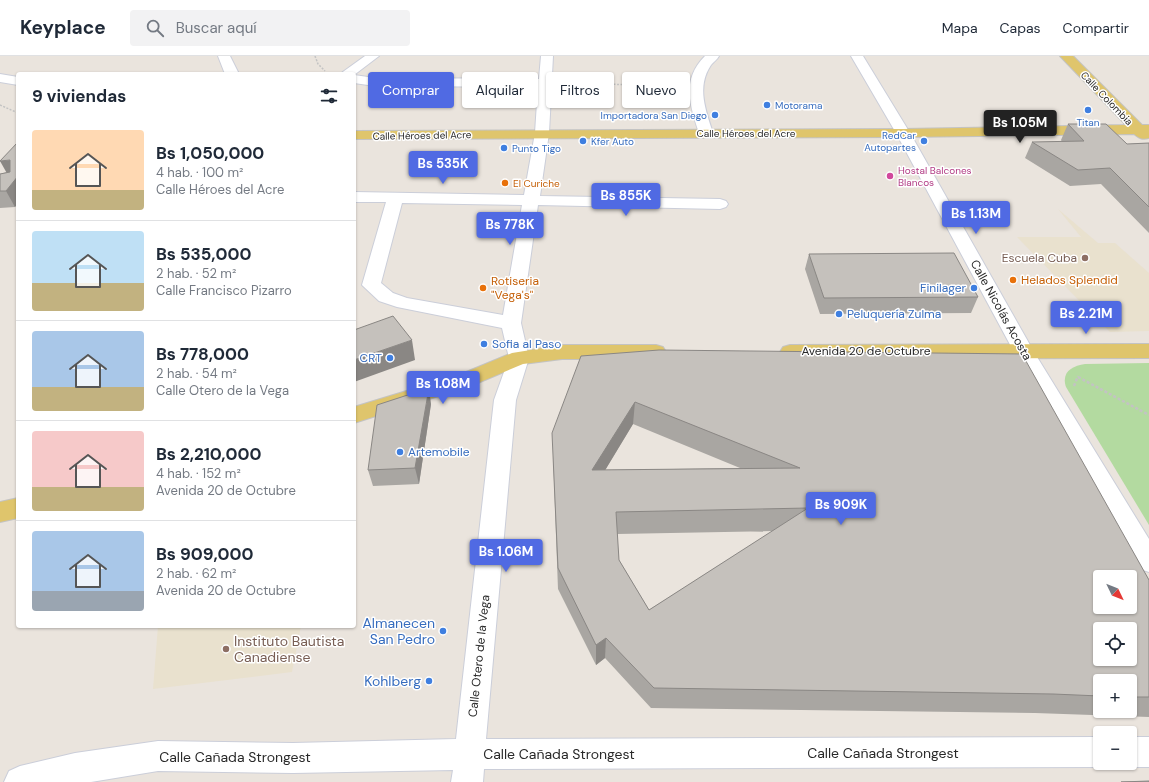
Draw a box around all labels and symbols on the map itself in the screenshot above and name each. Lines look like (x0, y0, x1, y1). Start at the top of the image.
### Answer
street label: Calle Colombia (1078, 69, 1136, 128)
place label: Motorama (775, 99, 822, 112)
marker: Motorama (762, 100, 772, 110)
marker: Titan (1083, 105, 1093, 115)
place label: Importadora San Diego (601, 109, 707, 122)
marker: Importadora San Diego (710, 110, 720, 120)
pin: Bs 1.05M (979, 110, 1061, 144)
place label: Titan (1076, 116, 1100, 129)
street label: Calle Héroes del Acre (697, 127, 796, 140)
street label: Calle Héroes del Acre (372, 128, 472, 143)
place label: RedCar Autopartes (864, 129, 916, 154)
place label: Kfer Auto (591, 135, 634, 148)
marker: Kfer Auto (578, 136, 588, 146)
marker: RedCar Autopartes (919, 136, 929, 146)
place label: Punto Tigo (512, 142, 561, 155)
marker: Punto Tigo (499, 143, 509, 153)
pin: Bs 535K (406, 151, 480, 185)
place label: Hostal Balcones Blancos (898, 164, 972, 189)
marker: Hostal Balcones Blancos (885, 171, 895, 181)
place label: El Curiche (513, 177, 560, 190)
marker: El Curiche (500, 178, 510, 188)
pin: Bs 855K (589, 183, 663, 217)
pin: Bs 1.13M (935, 201, 1017, 235)
pin: Bs 778K (473, 212, 547, 246)
place label: Escuela Cuba (1002, 250, 1077, 266)
marker: Escuela Cuba (1080, 253, 1090, 263)
street label: Calle Nicolás Acosta (967, 257, 1035, 363)
place label: Helados Splendid (1021, 272, 1118, 288)
place label: Rotiseria "Vega's" (491, 273, 539, 303)
marker: Helados Splendid (1008, 275, 1018, 285)
place label: Finilager (920, 280, 967, 296)
marker: Rotiseria "Vega's" (478, 283, 488, 293)
marker: Finilager (969, 283, 979, 293)
pin: Bs 2.21M (1045, 301, 1127, 335)
place label: Peluquería Zulma (847, 306, 941, 322)
marker: Peluquería Zulma (834, 309, 844, 319)
place label: Sofia al Paso (492, 336, 561, 352)
marker: Sofia al Paso (479, 339, 489, 349)
street label: Avenida 20 de Octubre (801, 343, 931, 359)
place label: CRT (360, 350, 382, 366)
marker: CRT (385, 353, 395, 363)
pin: Bs 1.08M (402, 371, 484, 405)
place label: Artemobile (408, 444, 470, 460)
marker: Artemobile (395, 447, 405, 457)
pin: Bs 909K (804, 492, 878, 526)
pin: Bs 1.06M (465, 539, 547, 573)
north arrow (1093, 570, 1137, 614)
street label: Calle Otero de la Vega (465, 594, 493, 718)
place label: Almanecen San Pedro (363, 614, 435, 648)
marker: Almanecen San Pedro (438, 626, 448, 636)
place label: Instituto Bautista Canadiense (234, 632, 344, 666)
marker: Instituto Bautista Canadiense (221, 644, 231, 654)
place label: Kohlberg (364, 672, 421, 690)
marker: Kohlberg (424, 676, 434, 686)
street label: Calle Cañada Strongest (807, 744, 959, 762)
street label: Calle Cañada Strongest (483, 745, 635, 763)
street label: Calle Cañada Strongest (159, 748, 311, 766)

